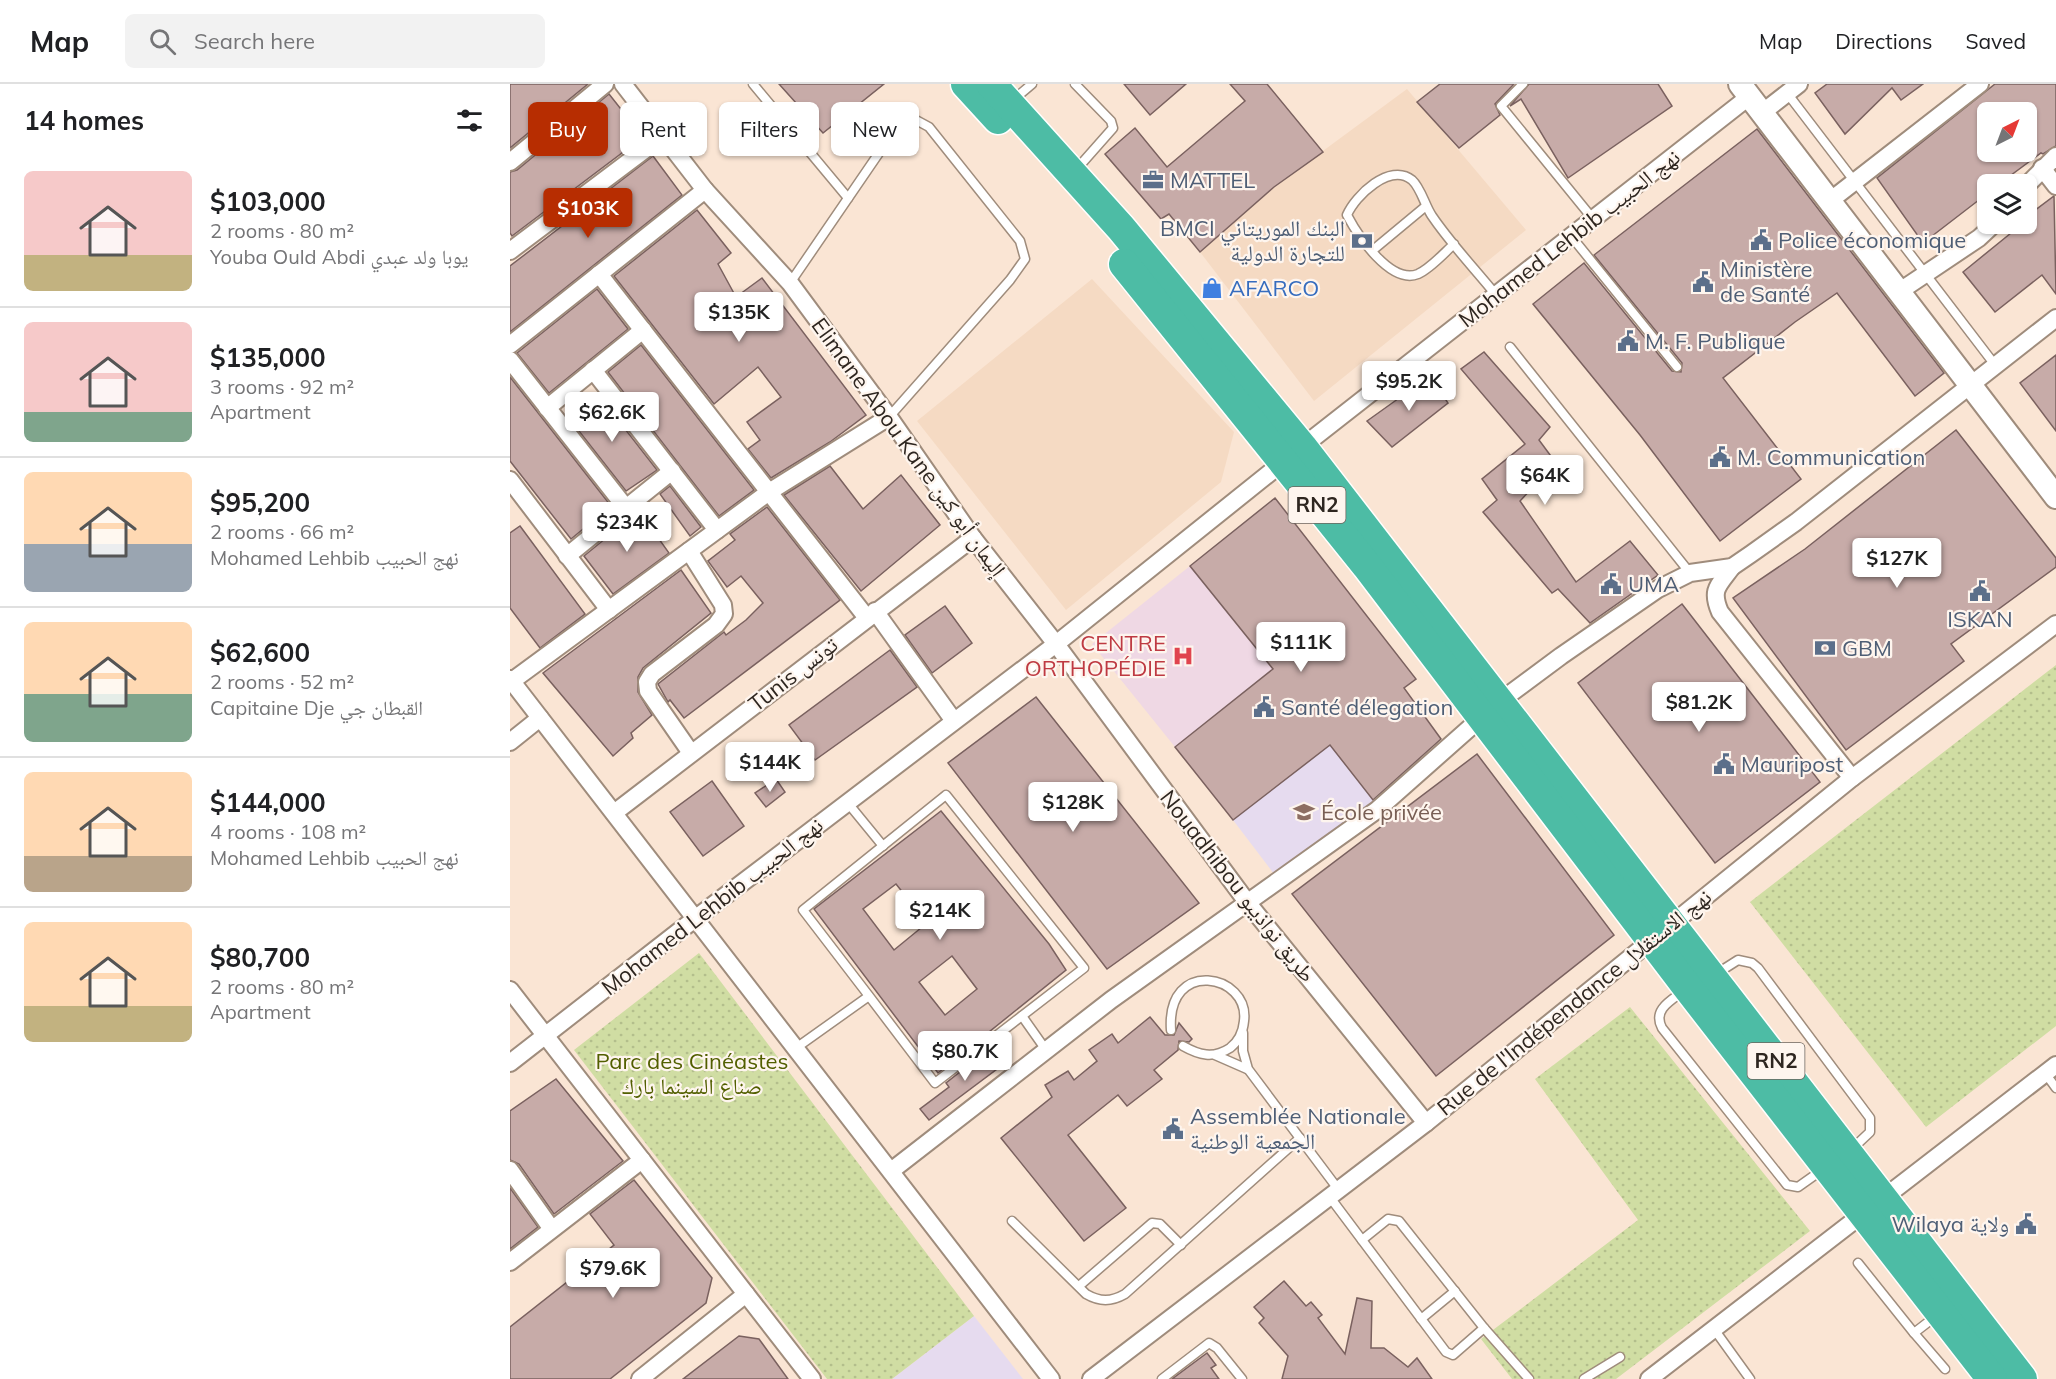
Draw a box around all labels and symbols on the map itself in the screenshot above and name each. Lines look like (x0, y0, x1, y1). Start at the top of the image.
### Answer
north arrow (1977, 102, 2037, 162)
street label: Mohamed Lehbib نهج الحبيب (1453, 143, 1685, 333)
place label: MATTEL (1170, 166, 1255, 194)
office icon: MATTEL (1141, 168, 1165, 192)
pin: $103K (546, 188, 630, 239)
place label: BMCI البنك الموريتاني للتجارة الدولية (1160, 214, 1345, 267)
place label: Police économique (1778, 226, 1966, 254)
public building icon: Police économique (1749, 228, 1773, 252)
bank icon: BMCI البنك الموريتاني للتجارة الدولية (1350, 229, 1374, 253)
place label: Ministère de Santé (1720, 255, 1812, 308)
public building icon: Ministère de Santé (1691, 270, 1715, 294)
place label: AFARCO (1229, 274, 1319, 302)
shop icon: AFARCO (1200, 276, 1224, 300)
pin: $135K (697, 292, 781, 343)
street label: Elimane Abou Kane إليمان أبو كين (805, 312, 1012, 583)
place label: M. F. Publique (1645, 327, 1786, 355)
public building icon: M. F. Publique (1616, 329, 1640, 353)
pin: $95.2K (1360, 361, 1458, 412)
pin: $62.6K (563, 392, 661, 443)
place label: M. Communication (1737, 443, 1925, 471)
public building icon: M. Communication (1708, 445, 1732, 469)
pin: $64K (1509, 455, 1581, 506)
road number: RN2 (1288, 487, 1346, 523)
pin: $234K (585, 502, 669, 553)
pin: $127K (1855, 538, 1939, 589)
place label: UMA (1628, 570, 1679, 598)
public building icon: UMA (1599, 572, 1623, 596)
public building icon: ISKAN (1968, 579, 1992, 603)
place label: ISKAN (1947, 605, 2013, 633)
pin: $111K (1259, 622, 1343, 673)
place label: CENTRE ORTHOPÉDIE (1025, 629, 1166, 682)
street label: Tunis تونس (743, 630, 844, 717)
place label: GBM (1842, 634, 1892, 662)
bank icon: GBM (1813, 636, 1837, 660)
hospital icon: CENTRE ORTHOPÉDIE (1171, 644, 1195, 668)
pin: $81.2K (1650, 682, 1748, 733)
place label: Santé délegation (1281, 693, 1453, 721)
public building icon: Santé délegation (1252, 695, 1276, 719)
pin: $144K (728, 742, 812, 793)
place label: Mauripost (1741, 750, 1844, 778)
public building icon: Mauripost (1712, 752, 1736, 776)
pin: $128K (1031, 782, 1115, 833)
street label: Nouadhibou طريق نواذيبو (1154, 784, 1322, 988)
place label: École privée (1321, 798, 1442, 826)
school or university icon: École privée (1292, 800, 1316, 824)
street label: Mohamed Lehbib نهج الحبيب (596, 811, 828, 1001)
street label: Rue de l'Indépendance نهج الاستقلال (1431, 883, 1717, 1121)
pin: $214K (898, 890, 982, 941)
pin: $80.7K (916, 1031, 1014, 1082)
road number: RN2 (1748, 1043, 1804, 1079)
park label: Parc des Cinéastes صناع السينما بارك (596, 1047, 788, 1100)
place label: Assemblée Nationale الجمعية الوطنية (1190, 1102, 1406, 1155)
public building icon: Assemblée Nationale الجمعية الوطنية (1161, 1117, 1185, 1141)
place label: Wilaya ولاية (1891, 1210, 2009, 1238)
public building icon: Wilaya ولاية (2014, 1212, 2038, 1236)
pin: $79.6K (564, 1248, 662, 1299)

